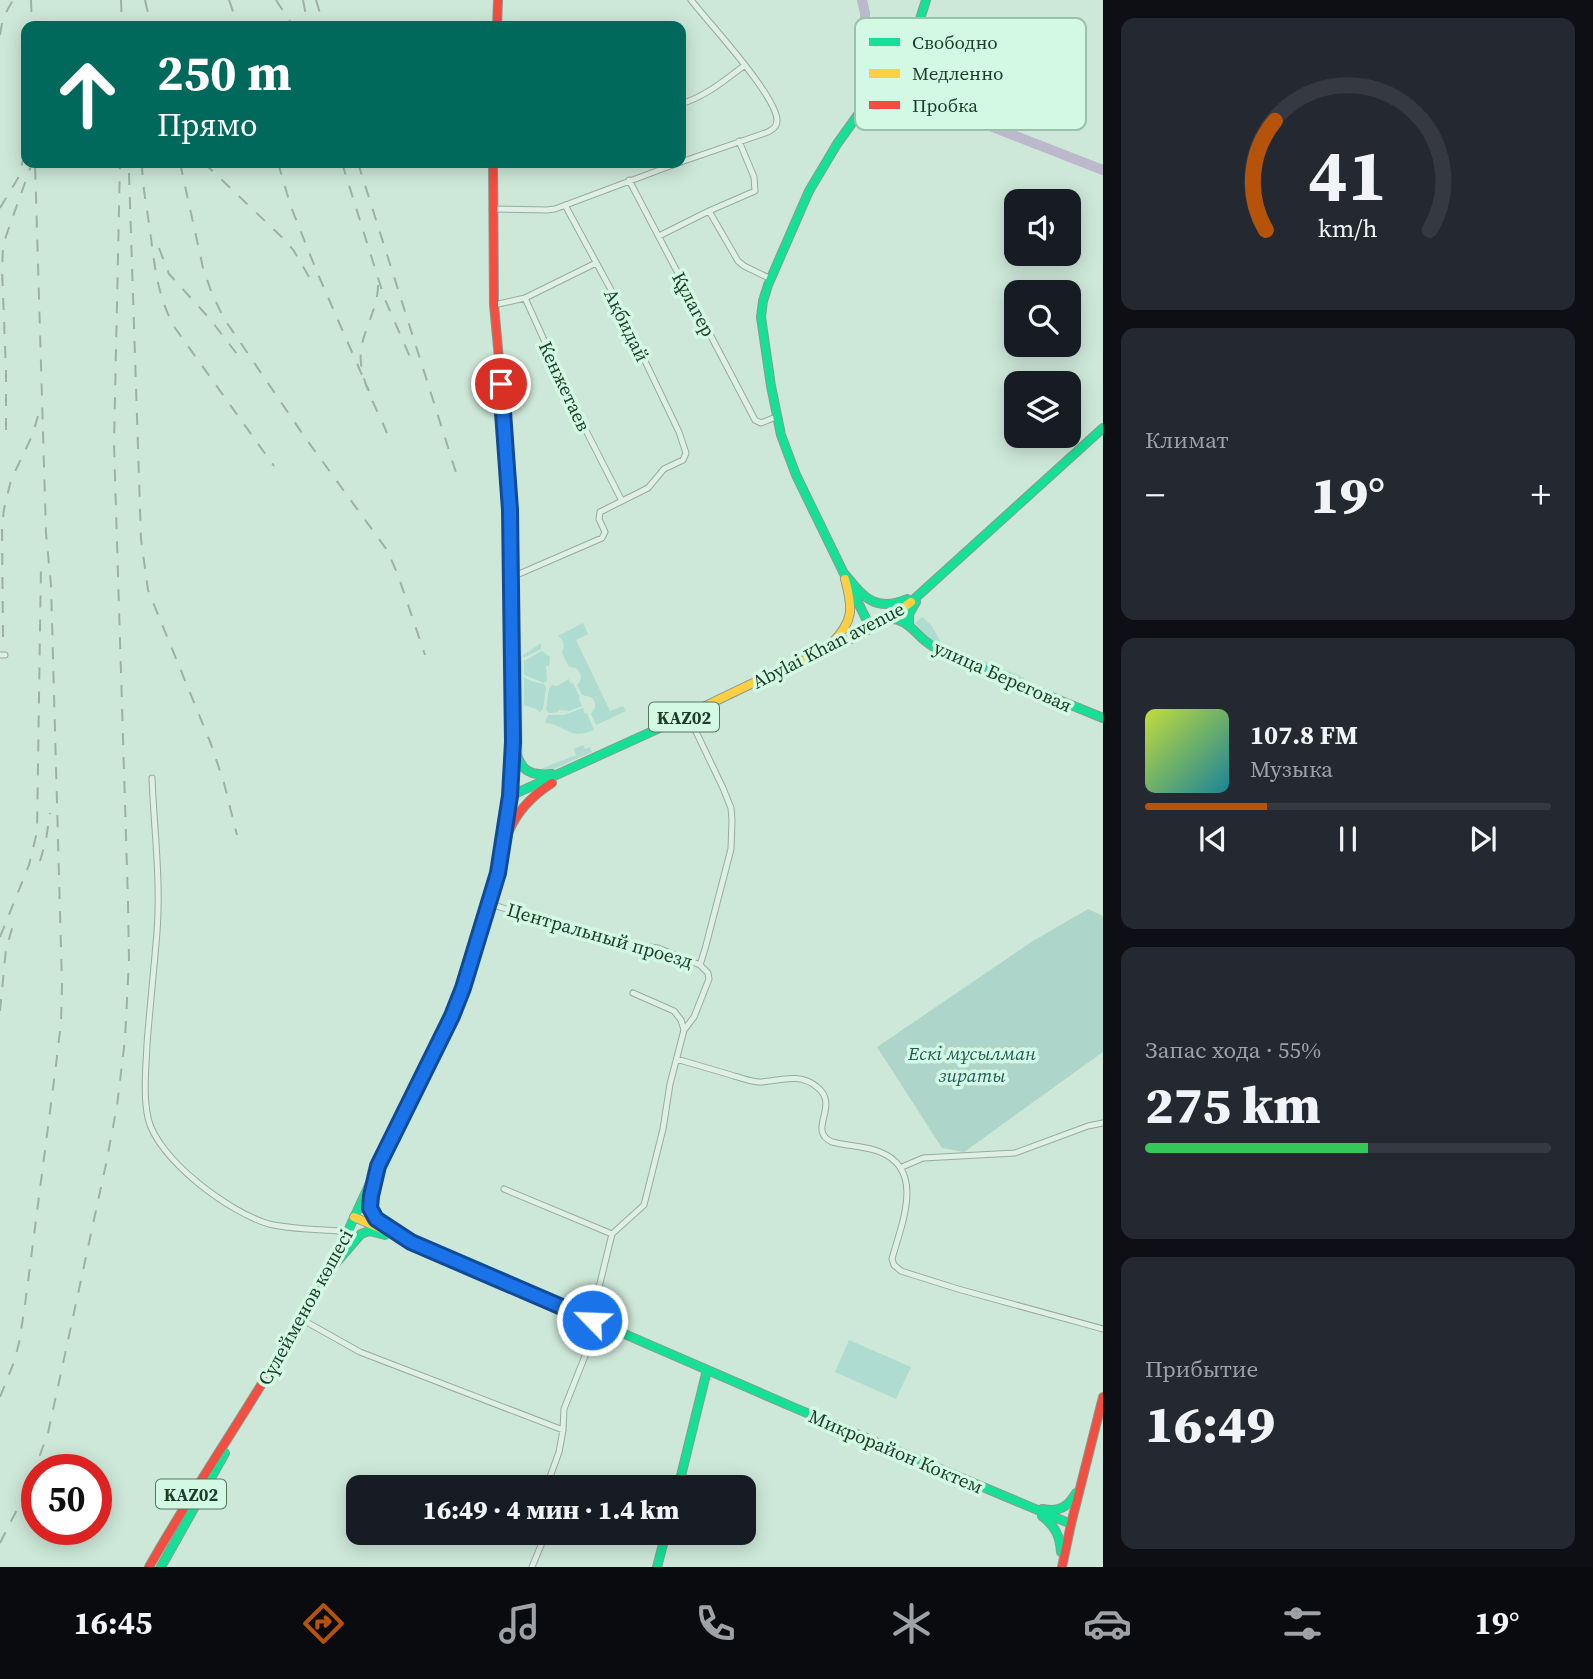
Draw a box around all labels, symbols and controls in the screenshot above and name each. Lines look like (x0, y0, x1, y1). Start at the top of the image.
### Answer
legend (855, 18, 1086, 130)
text: Свободно (912, 29, 998, 55)
text: 250 m (157, 39, 292, 106)
icon: ahead (42, 49, 133, 140)
text: Медленно (912, 60, 1003, 86)
text: Пробка (912, 92, 978, 118)
text: Прямо (157, 103, 258, 147)
text: 41 (1309, 125, 1387, 224)
map controls (1004, 189, 1081, 448)
button: sound (1004, 189, 1081, 266)
text: km/h (1318, 211, 1378, 245)
street label: Құлагер (666, 267, 722, 341)
button: search (1004, 280, 1081, 357)
street label: Ақбидай (598, 284, 656, 366)
street label: Кенжетаев (533, 337, 597, 435)
pin (471, 354, 531, 414)
icon: arrive (482, 365, 520, 403)
button: layers (1004, 371, 1081, 448)
text: Климат (1145, 424, 1229, 456)
text: 19° (1311, 459, 1385, 530)
text: − (1145, 469, 1165, 521)
text: + (1531, 469, 1551, 521)
street label: Abylai Khan avenue (747, 595, 909, 695)
street label: улица Береговая (930, 634, 1076, 718)
road number: KАZ02 (649, 702, 719, 732)
text: 107.8 FM (1250, 717, 1358, 753)
text: Музыка (1250, 753, 1333, 785)
icon: previous (1194, 820, 1232, 858)
icon: pause (1329, 820, 1367, 858)
icon: next (1464, 820, 1502, 858)
street label: Центральный проезд (504, 896, 696, 974)
text: Запас хода · 55% (1145, 1034, 1321, 1066)
park label: Ескі мұсылман зираты (907, 1040, 1036, 1088)
text: 275 km (1145, 1069, 1321, 1140)
street label: Сүлейменов көшесі (251, 1224, 359, 1390)
position arrow (555, 1283, 629, 1357)
text: Прибытие (1145, 1353, 1258, 1385)
text: 16:49 (1145, 1388, 1275, 1459)
street label: Микрорайон Коктем (805, 1403, 987, 1499)
speed limit sign: 50 (21, 1454, 112, 1545)
road number: KАZ02 (156, 1479, 226, 1508)
text: 16:49 · 4 мин · 1.4 km (423, 1492, 679, 1528)
icon: directions (299, 1599, 348, 1648)
icon: music (495, 1599, 544, 1648)
icon: phone (691, 1599, 740, 1648)
icon: climate (887, 1599, 936, 1648)
icon: car (1083, 1599, 1132, 1648)
icon: filters (1278, 1599, 1327, 1648)
text: 16:45 (73, 1601, 152, 1645)
text: 19° (1474, 1601, 1520, 1645)

